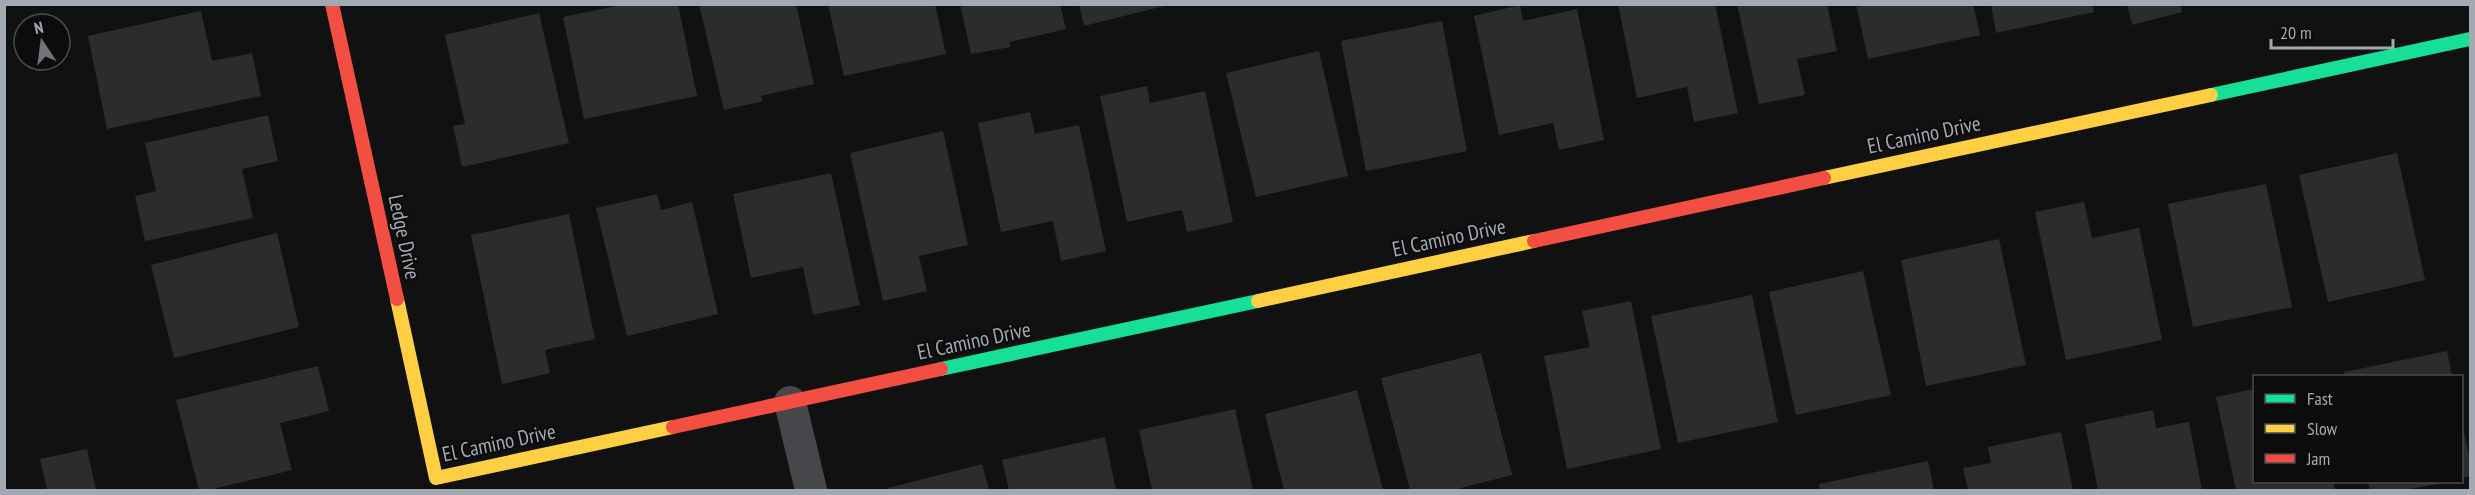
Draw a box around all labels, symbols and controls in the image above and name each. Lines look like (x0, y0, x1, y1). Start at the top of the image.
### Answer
north arrow (12, 12, 72, 72)
scale bar (2271, 12, 2392, 50)
text: N (32, 17, 45, 38)
text: 20 m (2280, 21, 2312, 44)
street label: El Camino Drive (1865, 109, 1983, 160)
street label: Ledge Drive (382, 192, 427, 282)
street label: El Camino Drive (1390, 212, 1508, 263)
street label: El Camino Drive (915, 315, 1033, 366)
legend (2253, 375, 2463, 483)
text: Fast (2307, 387, 2333, 410)
street label: El Camino Drive (440, 417, 558, 468)
text: Slow (2307, 417, 2338, 440)
text: Jam (2306, 447, 2330, 470)

